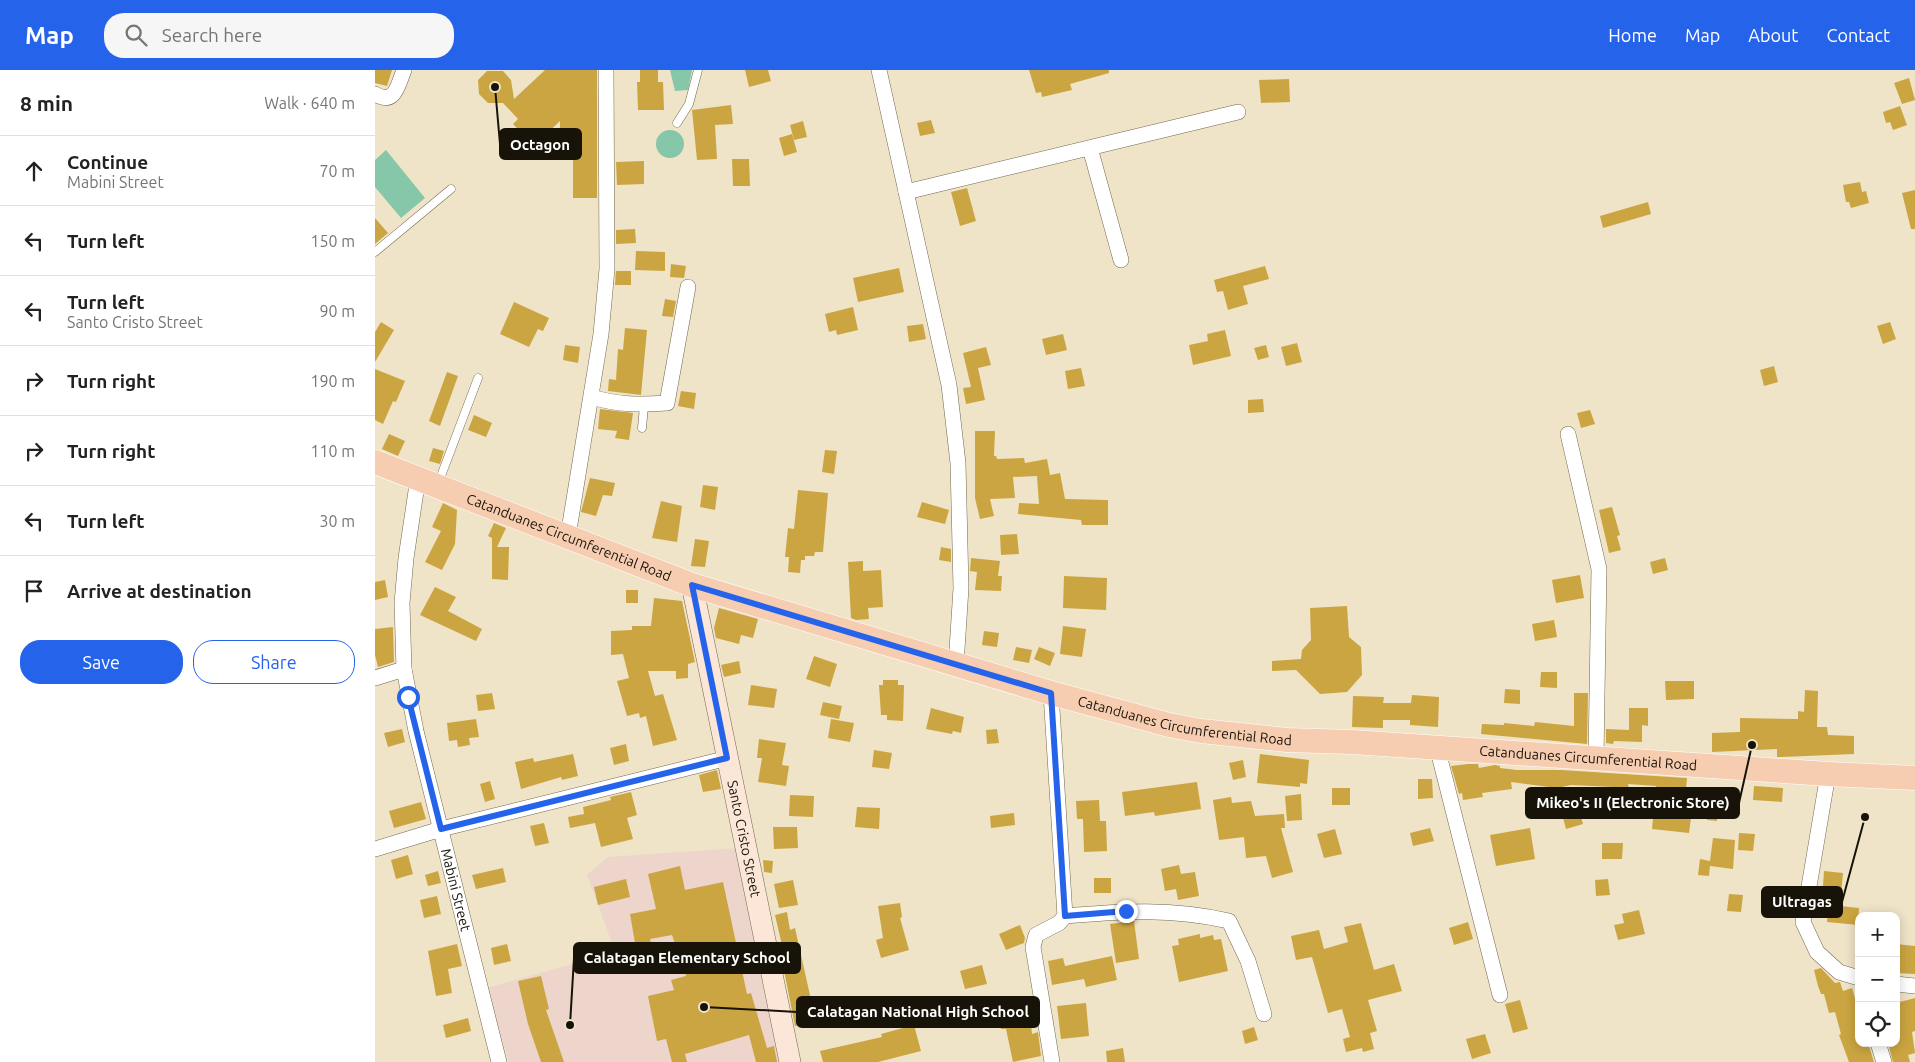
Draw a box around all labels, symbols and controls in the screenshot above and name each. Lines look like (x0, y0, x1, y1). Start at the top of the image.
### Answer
search box (104, 13, 454, 58)
icon: search (122, 21, 150, 49)
text: Map (25, 22, 74, 49)
text: Search here (162, 24, 262, 46)
text: Home (1608, 25, 1657, 45)
text: Map (1685, 25, 1720, 45)
text: About (1748, 25, 1798, 45)
text: Contact (1826, 25, 1890, 45)
text: 8 min (20, 91, 73, 115)
text: Walk · 640 m (264, 94, 355, 112)
callout: Octagon (500, 129, 581, 159)
text: Octagon (510, 136, 570, 153)
text: Continue (67, 151, 148, 173)
icon: ahead (20, 157, 48, 185)
text: 70 m (319, 162, 355, 180)
text: Mabini Street (67, 173, 164, 191)
icon: left (20, 227, 48, 255)
text: Turn left (67, 230, 145, 252)
text: 150 m (310, 232, 355, 250)
text: Turn left (67, 291, 145, 313)
icon: left (20, 297, 48, 325)
text: 90 m (319, 302, 355, 320)
text: Santo Cristo Street (67, 313, 203, 331)
icon: right (20, 367, 48, 395)
text: Turn right (67, 370, 155, 392)
text: 190 m (310, 372, 355, 390)
icon: right (20, 437, 48, 465)
text: Turn right (67, 440, 155, 462)
text: 110 m (310, 442, 355, 460)
street label: Catanduanes Circumferential Road (464, 490, 674, 584)
icon: left (20, 507, 48, 535)
text: Turn left (67, 510, 145, 532)
text: 30 m (319, 512, 355, 530)
icon: arrive (20, 577, 48, 605)
text: Arrive at destination (67, 580, 252, 602)
button: Save (20, 640, 183, 684)
button: Share (193, 640, 355, 684)
route start (397, 686, 420, 709)
street label: Catanduanes Circumferential Road (1076, 693, 1292, 748)
street label: Catanduanes Circumferential Road (1479, 743, 1698, 773)
street label: Santo Cristo Street (724, 779, 764, 899)
callout: Mikeo's II (Electronic Store) (1526, 788, 1739, 818)
text: Mikeo's II (Electronic Store) (1536, 794, 1730, 811)
street label: Mabini Street (438, 847, 474, 933)
callout: Ultragas (1762, 887, 1842, 917)
text: Ultragas (1772, 893, 1832, 910)
route end (1115, 900, 1138, 923)
map controls (1855, 912, 1900, 1047)
button: + (1855, 912, 1900, 957)
callout: Calatagan Elementary School (574, 943, 800, 973)
text: Calatagan Elementary School (584, 949, 791, 966)
button: − (1855, 957, 1900, 1002)
callout: Calatagan National High School (797, 997, 1039, 1027)
button: locate (1855, 1002, 1900, 1047)
text: Calatagan National High School (807, 1003, 1029, 1020)

